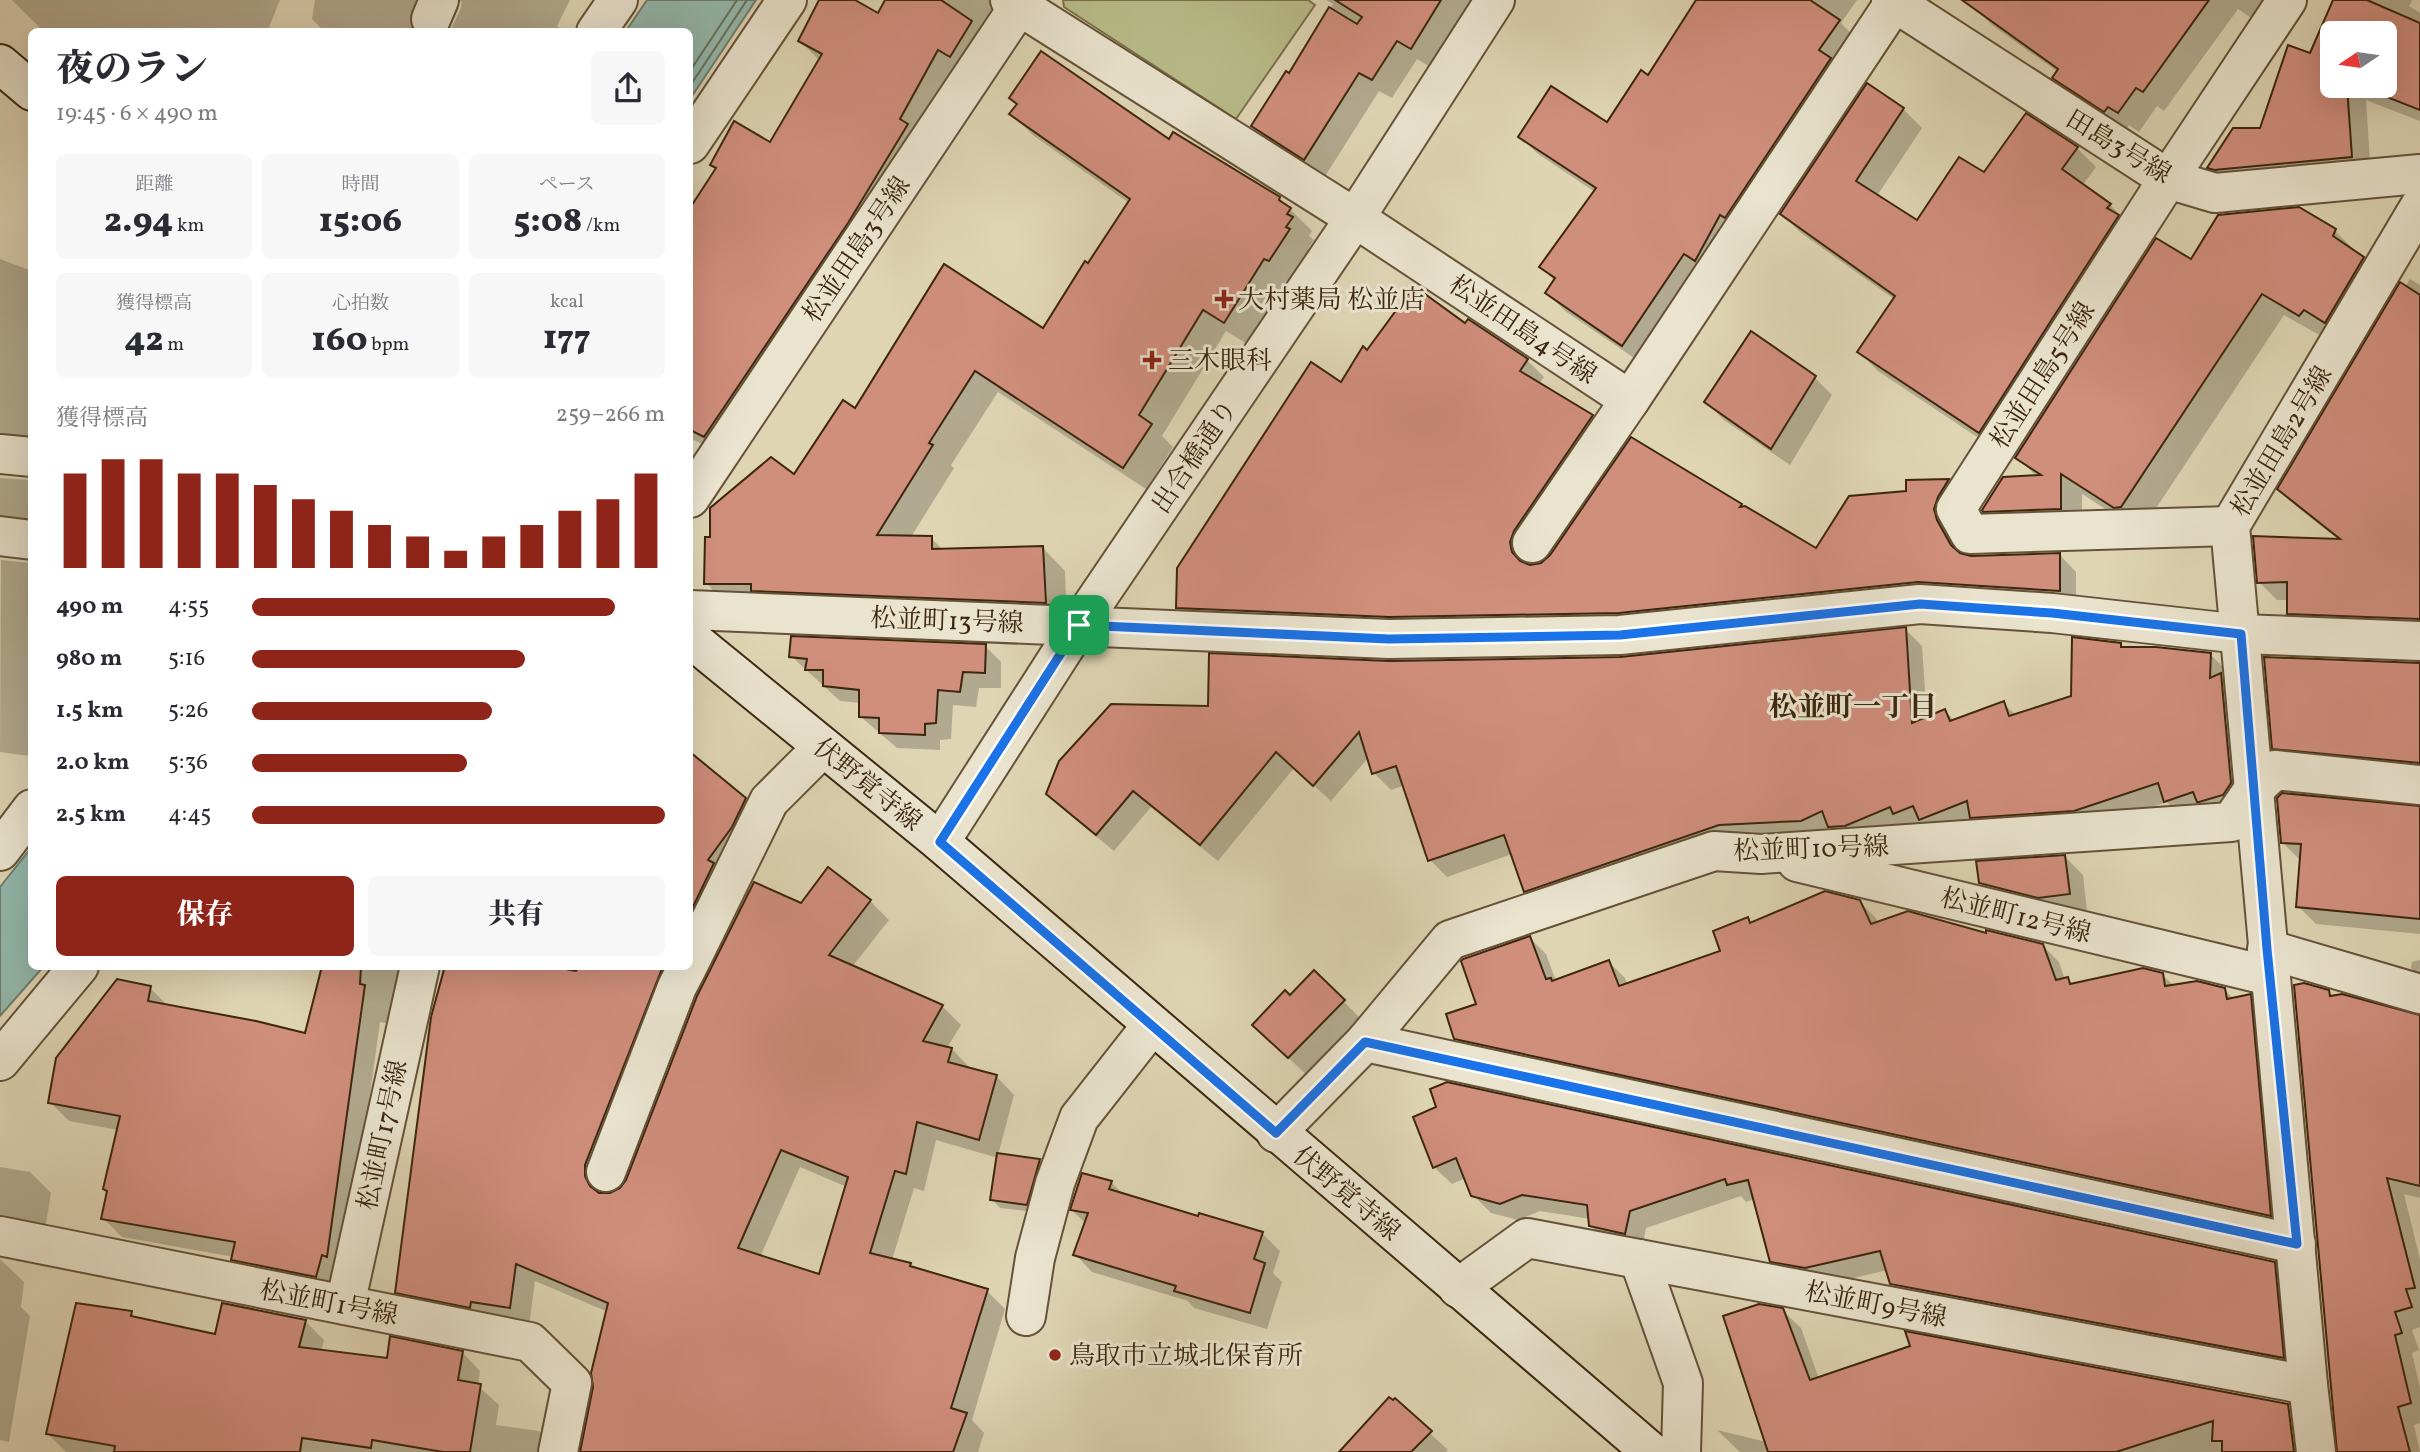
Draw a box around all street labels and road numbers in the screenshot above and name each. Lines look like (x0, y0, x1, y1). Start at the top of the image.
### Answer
street label: 田島3号線 (2058, 102, 2178, 193)
street label: 松並田島3号線 (795, 170, 920, 330)
street label: 松並田島4号線 (1441, 268, 1603, 394)
street label: 松並田島5号線 (1983, 296, 2105, 457)
street label: 松並田島2号線 (2224, 360, 2342, 524)
street label: 出合橋通り (1144, 393, 1247, 521)
street label: 松並町13号線 (870, 601, 1024, 643)
street label: 伏野覚寺線 (805, 731, 929, 840)
street label: 松並町10号線 (1733, 829, 1890, 871)
street label: 松並町12号線 (1936, 881, 2095, 953)
street label: 松並町17号線 (350, 1057, 417, 1214)
street label: 伏野覚寺線 (1284, 1139, 1407, 1250)
street label: 松並町1号線 (256, 1273, 401, 1335)
street label: 松並町9号線 (1802, 1275, 1949, 1337)

